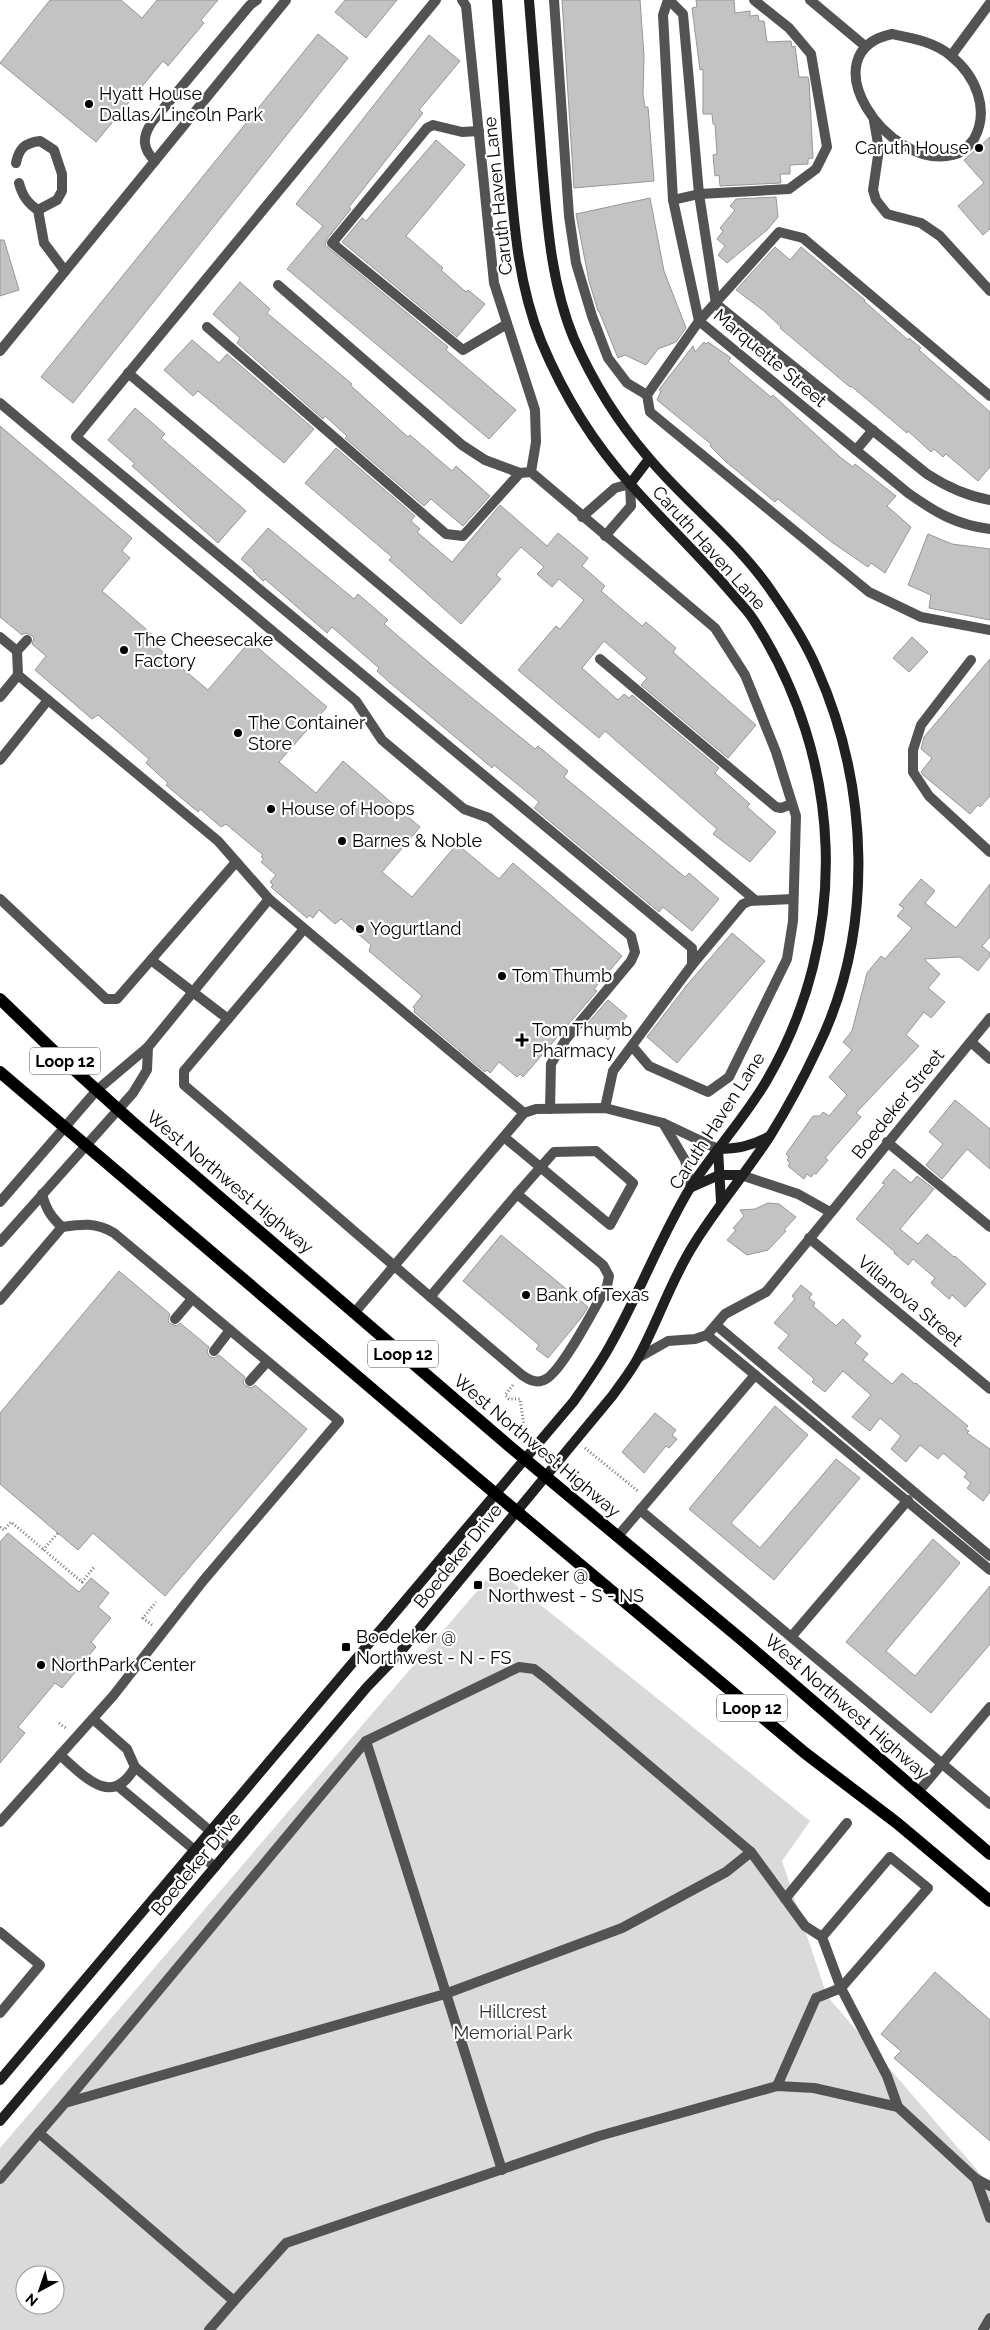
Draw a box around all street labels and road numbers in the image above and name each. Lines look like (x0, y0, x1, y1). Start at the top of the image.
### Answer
street label: Caruth Haven Lane (479, 115, 516, 276)
street label: Marquette Street (710, 304, 831, 411)
street label: Caruth Haven Lane (648, 481, 771, 614)
street label: Boedeker Street (847, 1045, 948, 1163)
road number: Loop 12 (30, 1048, 100, 1074)
street label: Caruth Haven Lane (664, 1048, 769, 1193)
street label: West Northwest Highway (143, 1106, 318, 1258)
street label: Villanova Street (854, 1251, 967, 1351)
road number: Loop 12 (368, 1340, 438, 1368)
street label: West Northwest Highway (450, 1370, 625, 1522)
street label: Boedeker Drive (409, 1499, 506, 1612)
street label: West Northwest Highway (761, 1629, 934, 1784)
road number: Loop 12 (717, 1695, 787, 1722)
street label: Boedeker Drive (146, 1808, 245, 1919)

